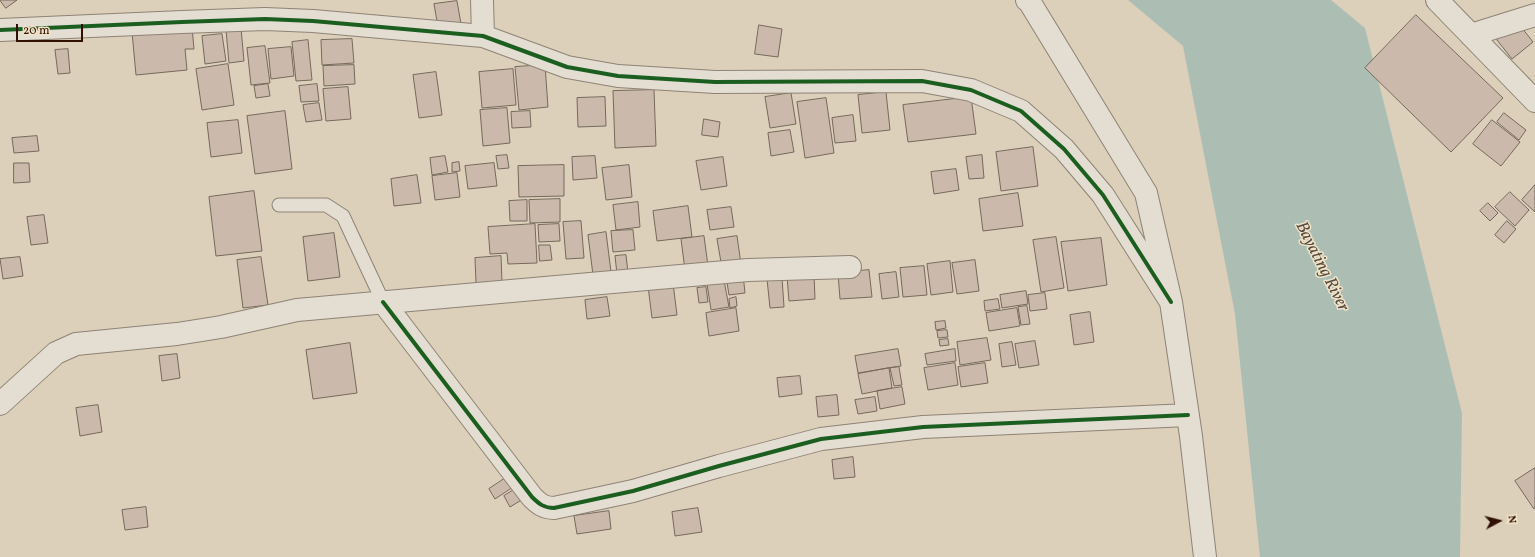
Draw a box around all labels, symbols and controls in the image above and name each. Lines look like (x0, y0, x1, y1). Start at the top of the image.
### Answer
scale bar (18, 16, 85, 42)
text: 20 m (23, 23, 50, 39)
water label: Bayating River (1290, 219, 1352, 315)
north arrow (1479, 501, 1519, 541)
text: N (1503, 515, 1519, 524)

